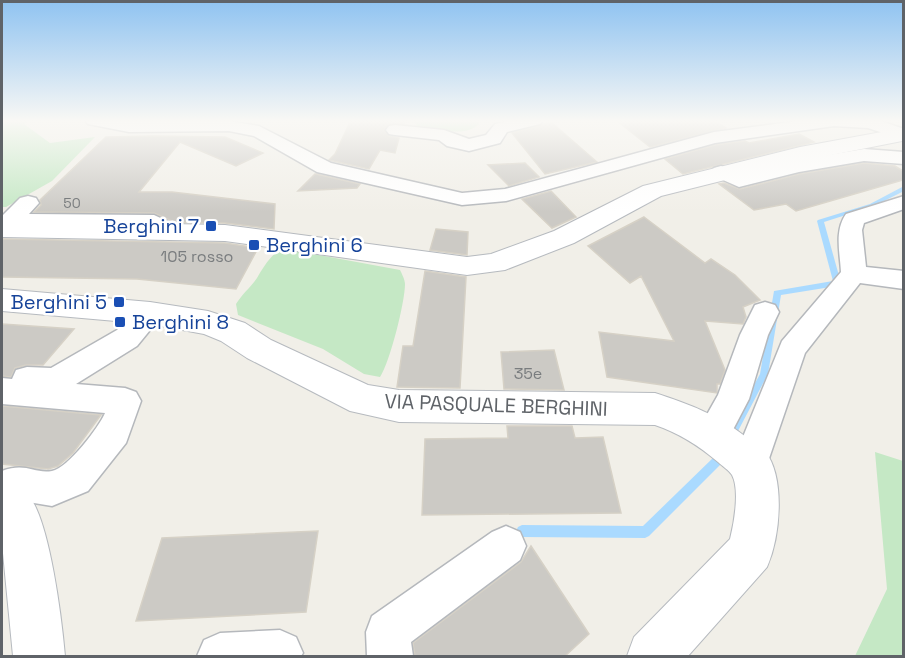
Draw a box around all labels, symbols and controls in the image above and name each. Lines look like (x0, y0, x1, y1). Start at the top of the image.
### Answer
house number: 50 (63, 194, 81, 212)
place label: Berghini 7 (103, 213, 199, 239)
marker: Berghini 7 (204, 219, 218, 233)
place label: Berghini 6 (266, 232, 363, 258)
marker: Berghini 6 (247, 238, 261, 252)
house number: 105 rosso (160, 246, 234, 267)
place label: Berghini 5 (10, 289, 107, 315)
marker: Berghini 5 (112, 295, 126, 309)
place label: Berghini 8 (132, 309, 229, 335)
marker: Berghini 8 (113, 315, 127, 329)
house number: 35e (514, 363, 542, 384)
street label: VIA PASQUALE BERGHINI (384, 388, 608, 422)

